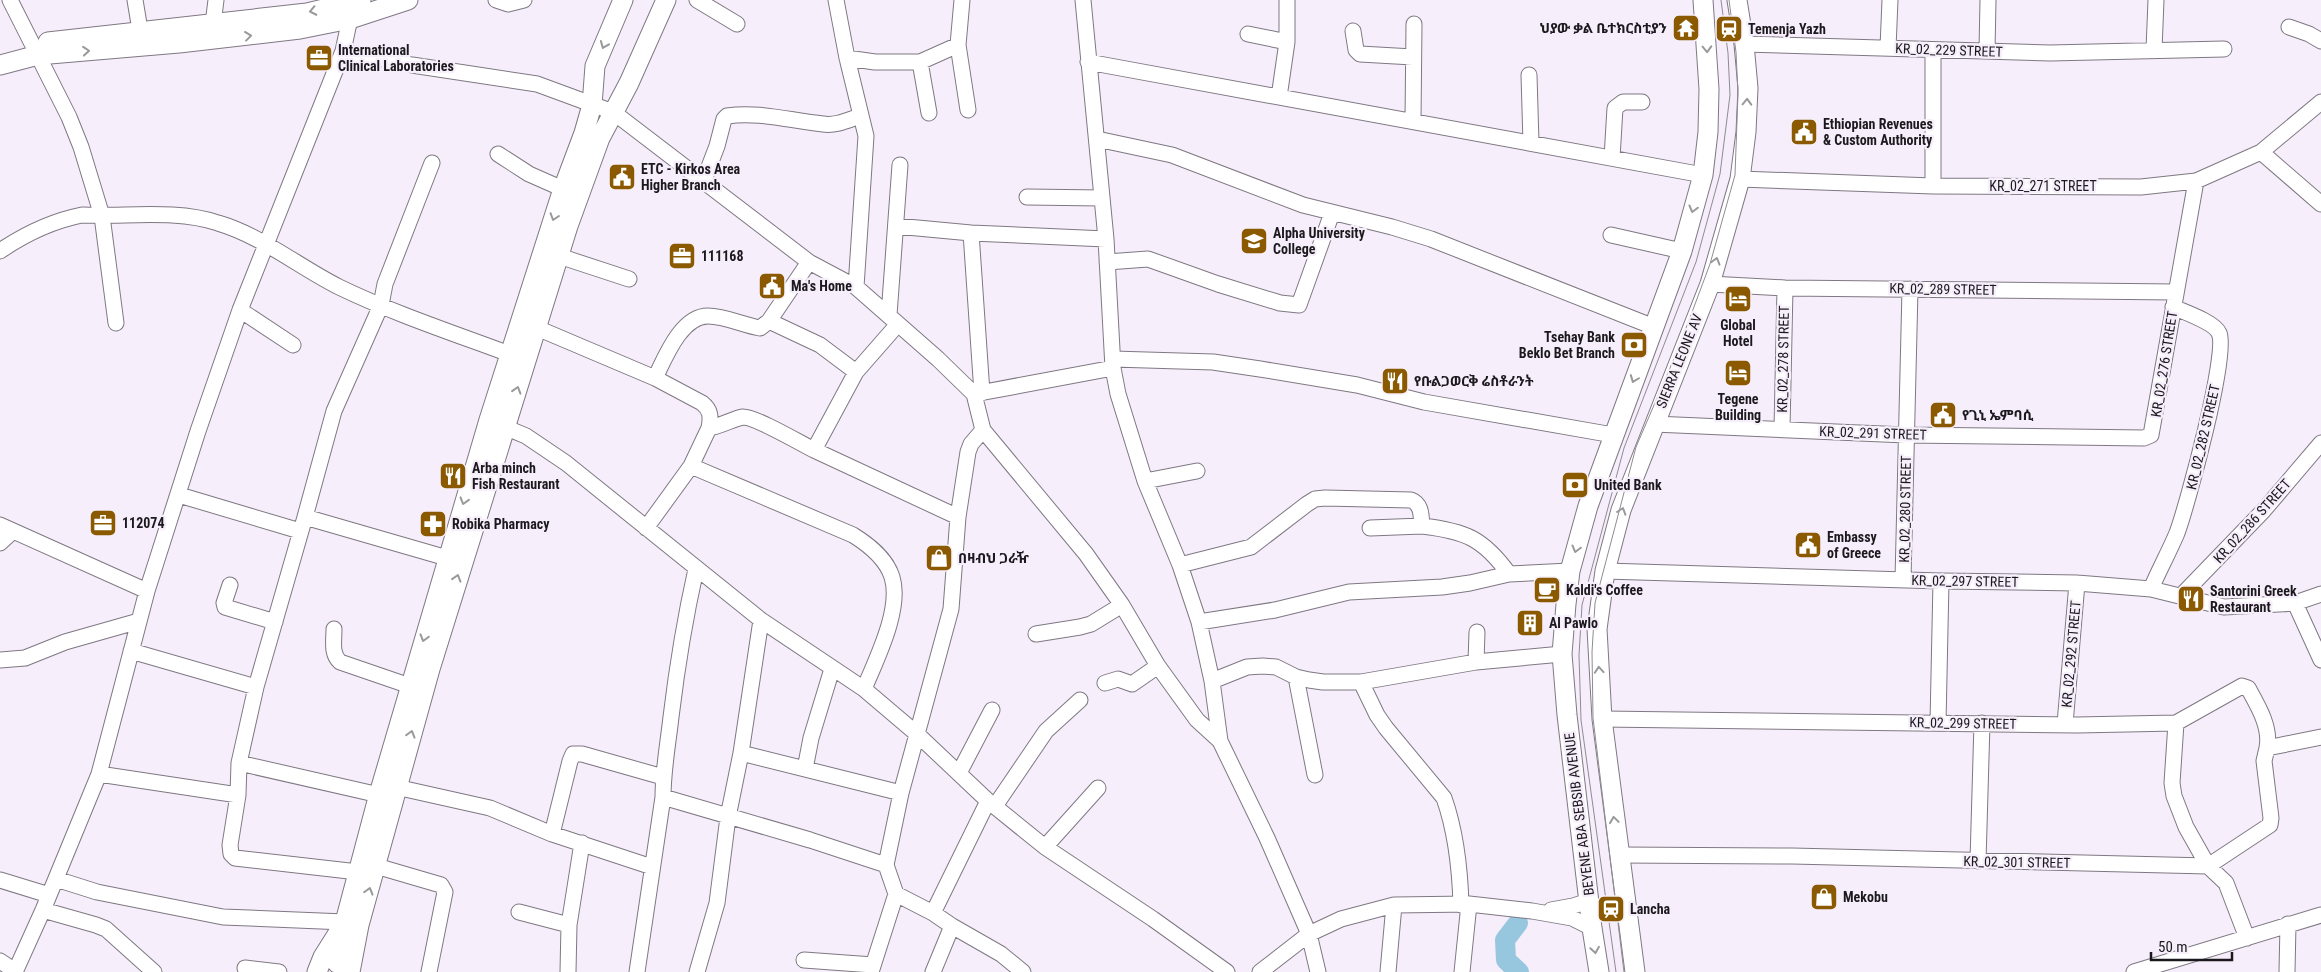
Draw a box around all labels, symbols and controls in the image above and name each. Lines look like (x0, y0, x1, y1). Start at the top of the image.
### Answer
one-way arrow (309, 5, 318, 16)
temple icon: ህያው ቃል ቤተክርስቲያን (1671, 13, 1701, 43)
station icon: Temenja Yazh (1714, 14, 1744, 44)
place label: ህያው ቃል ቤተክርስቲያን (1540, 20, 1667, 36)
place label: Temenja Yazh (1748, 21, 1826, 37)
one-way arrow (244, 31, 252, 42)
one-way arrow (599, 40, 610, 49)
street label: KR_02_229 STREET (1895, 40, 2003, 60)
place label: International Clinical Laboratories (338, 42, 454, 74)
office icon: International Clinical Laboratories (304, 43, 334, 73)
one-way arrow (1702, 45, 1712, 53)
one-way arrow (83, 46, 91, 57)
one-way arrow (1742, 98, 1753, 106)
place label: Ethiopian Revenues & Custom Authority (1823, 116, 1933, 148)
public building icon: Ethiopian Revenues & Custom Authority (1789, 117, 1819, 147)
place label: ETC - Kirkos Area Higher Branch (641, 161, 741, 193)
public building icon: ETC - Kirkos Area Higher Branch (607, 162, 637, 192)
street label: KR_02_271 STREET (1989, 178, 2097, 194)
one-way arrow (1688, 205, 1699, 214)
one-way arrow (550, 212, 560, 220)
place label: Alpha University College (1273, 225, 1366, 257)
school or university icon: Alpha University College (1239, 226, 1269, 256)
office icon: 111168 (667, 241, 697, 271)
place label: 111168 (701, 248, 743, 264)
one-way arrow (1711, 257, 1721, 265)
public building icon: Ma's Home (757, 271, 787, 301)
place label: Ma's Home (791, 278, 852, 294)
street label: KR_02_289 STREET (1889, 280, 1997, 298)
hotel icon: Global Hotel (1723, 284, 1753, 314)
street label: KR_02_278 STREET (1774, 305, 1792, 413)
street label: KR_02_276 STREET (2148, 310, 2180, 418)
street label: SIERRA LEONE AV (1653, 311, 1705, 410)
place label: Global Hotel (1720, 317, 1756, 349)
place label: Tsehay Bank Beklo Bet Branch (1519, 329, 1615, 361)
bank icon: Tsehay Bank Beklo Bet Branch (1619, 330, 1649, 360)
hotel icon: Tegene Building (1723, 358, 1753, 388)
restaurant icon: የቡልጋወርቅ ሬስቶራንት (1380, 366, 1410, 396)
place label: የቡልጋወርቅ ሬስቶራንት (1414, 373, 1534, 389)
one-way arrow (1630, 374, 1640, 383)
street label: KR_02_282 STREET (2183, 383, 2223, 491)
one-way arrow (512, 386, 522, 394)
place label: Tegene Building (1715, 391, 1761, 423)
public building icon: የጊኒ ኤምባሲ (1928, 400, 1958, 430)
place label: የጊኒ ኤምባሲ (1962, 407, 2034, 423)
street label: KR_02_291 STREET (1819, 423, 1927, 443)
street label: KR_02_280 STREET (1896, 455, 1914, 563)
place label: Arba minch Fish Restaurant (472, 460, 559, 492)
restaurant icon: Arba minch Fish Restaurant (438, 461, 468, 491)
bank icon: United Bank (1560, 470, 1590, 500)
street label: KR_02_286 STREET (2210, 476, 2294, 566)
place label: United Bank (1594, 477, 1662, 493)
one-way arrow (460, 496, 470, 504)
one-way arrow (1616, 507, 1626, 515)
office icon: 112074 (88, 508, 118, 538)
pharmacy icon: Robika Pharmacy (418, 509, 448, 539)
place label: 112074 (122, 515, 164, 531)
place label: Robika Pharmacy (452, 516, 550, 532)
place label: Embassy of Greece (1827, 529, 1881, 561)
public building icon: Embassy of Greece (1793, 530, 1823, 560)
shop icon: በዛብህ ጋራዥ (924, 543, 954, 573)
one-way arrow (1571, 545, 1582, 554)
place label: በዛብህ ጋራዥ (958, 550, 1030, 566)
street label: KR_02_297 STREET (1911, 572, 2019, 590)
one-way arrow (451, 574, 461, 582)
cafe icon: Kaldi's Coffee (1532, 575, 1562, 605)
place label: Kaldi's Coffee (1566, 582, 1643, 598)
place label: Santorini Greek Restaurant (2210, 583, 2297, 615)
restaurant icon: Santorini Greek Restaurant (2176, 584, 2206, 614)
street label: KR_02_292 STREET (2058, 600, 2084, 708)
building icon: Al Pawlo (1515, 608, 1545, 638)
place label: Al Pawlo (1549, 615, 1598, 631)
one-way arrow (420, 633, 430, 642)
one-way arrow (1593, 666, 1604, 674)
street label: KR_02_299 STREET (1909, 714, 2017, 732)
one-way arrow (406, 730, 416, 738)
street label: BEYENE ABA SEBSIB AVENUE (1561, 732, 1597, 896)
one-way arrow (1610, 815, 1620, 824)
street label: KR_02_301 STREET (1963, 853, 2071, 871)
shop icon: Mekobu (1809, 882, 1839, 912)
one-way arrow (364, 887, 374, 895)
place label: Mekobu (1843, 889, 1888, 905)
station icon: Lancha (1596, 894, 1626, 924)
place label: Lancha (1630, 901, 1671, 917)
scale bar (2151, 930, 2232, 962)
text: 50 m (2158, 938, 2188, 956)
one-way arrow (1590, 946, 1600, 955)

